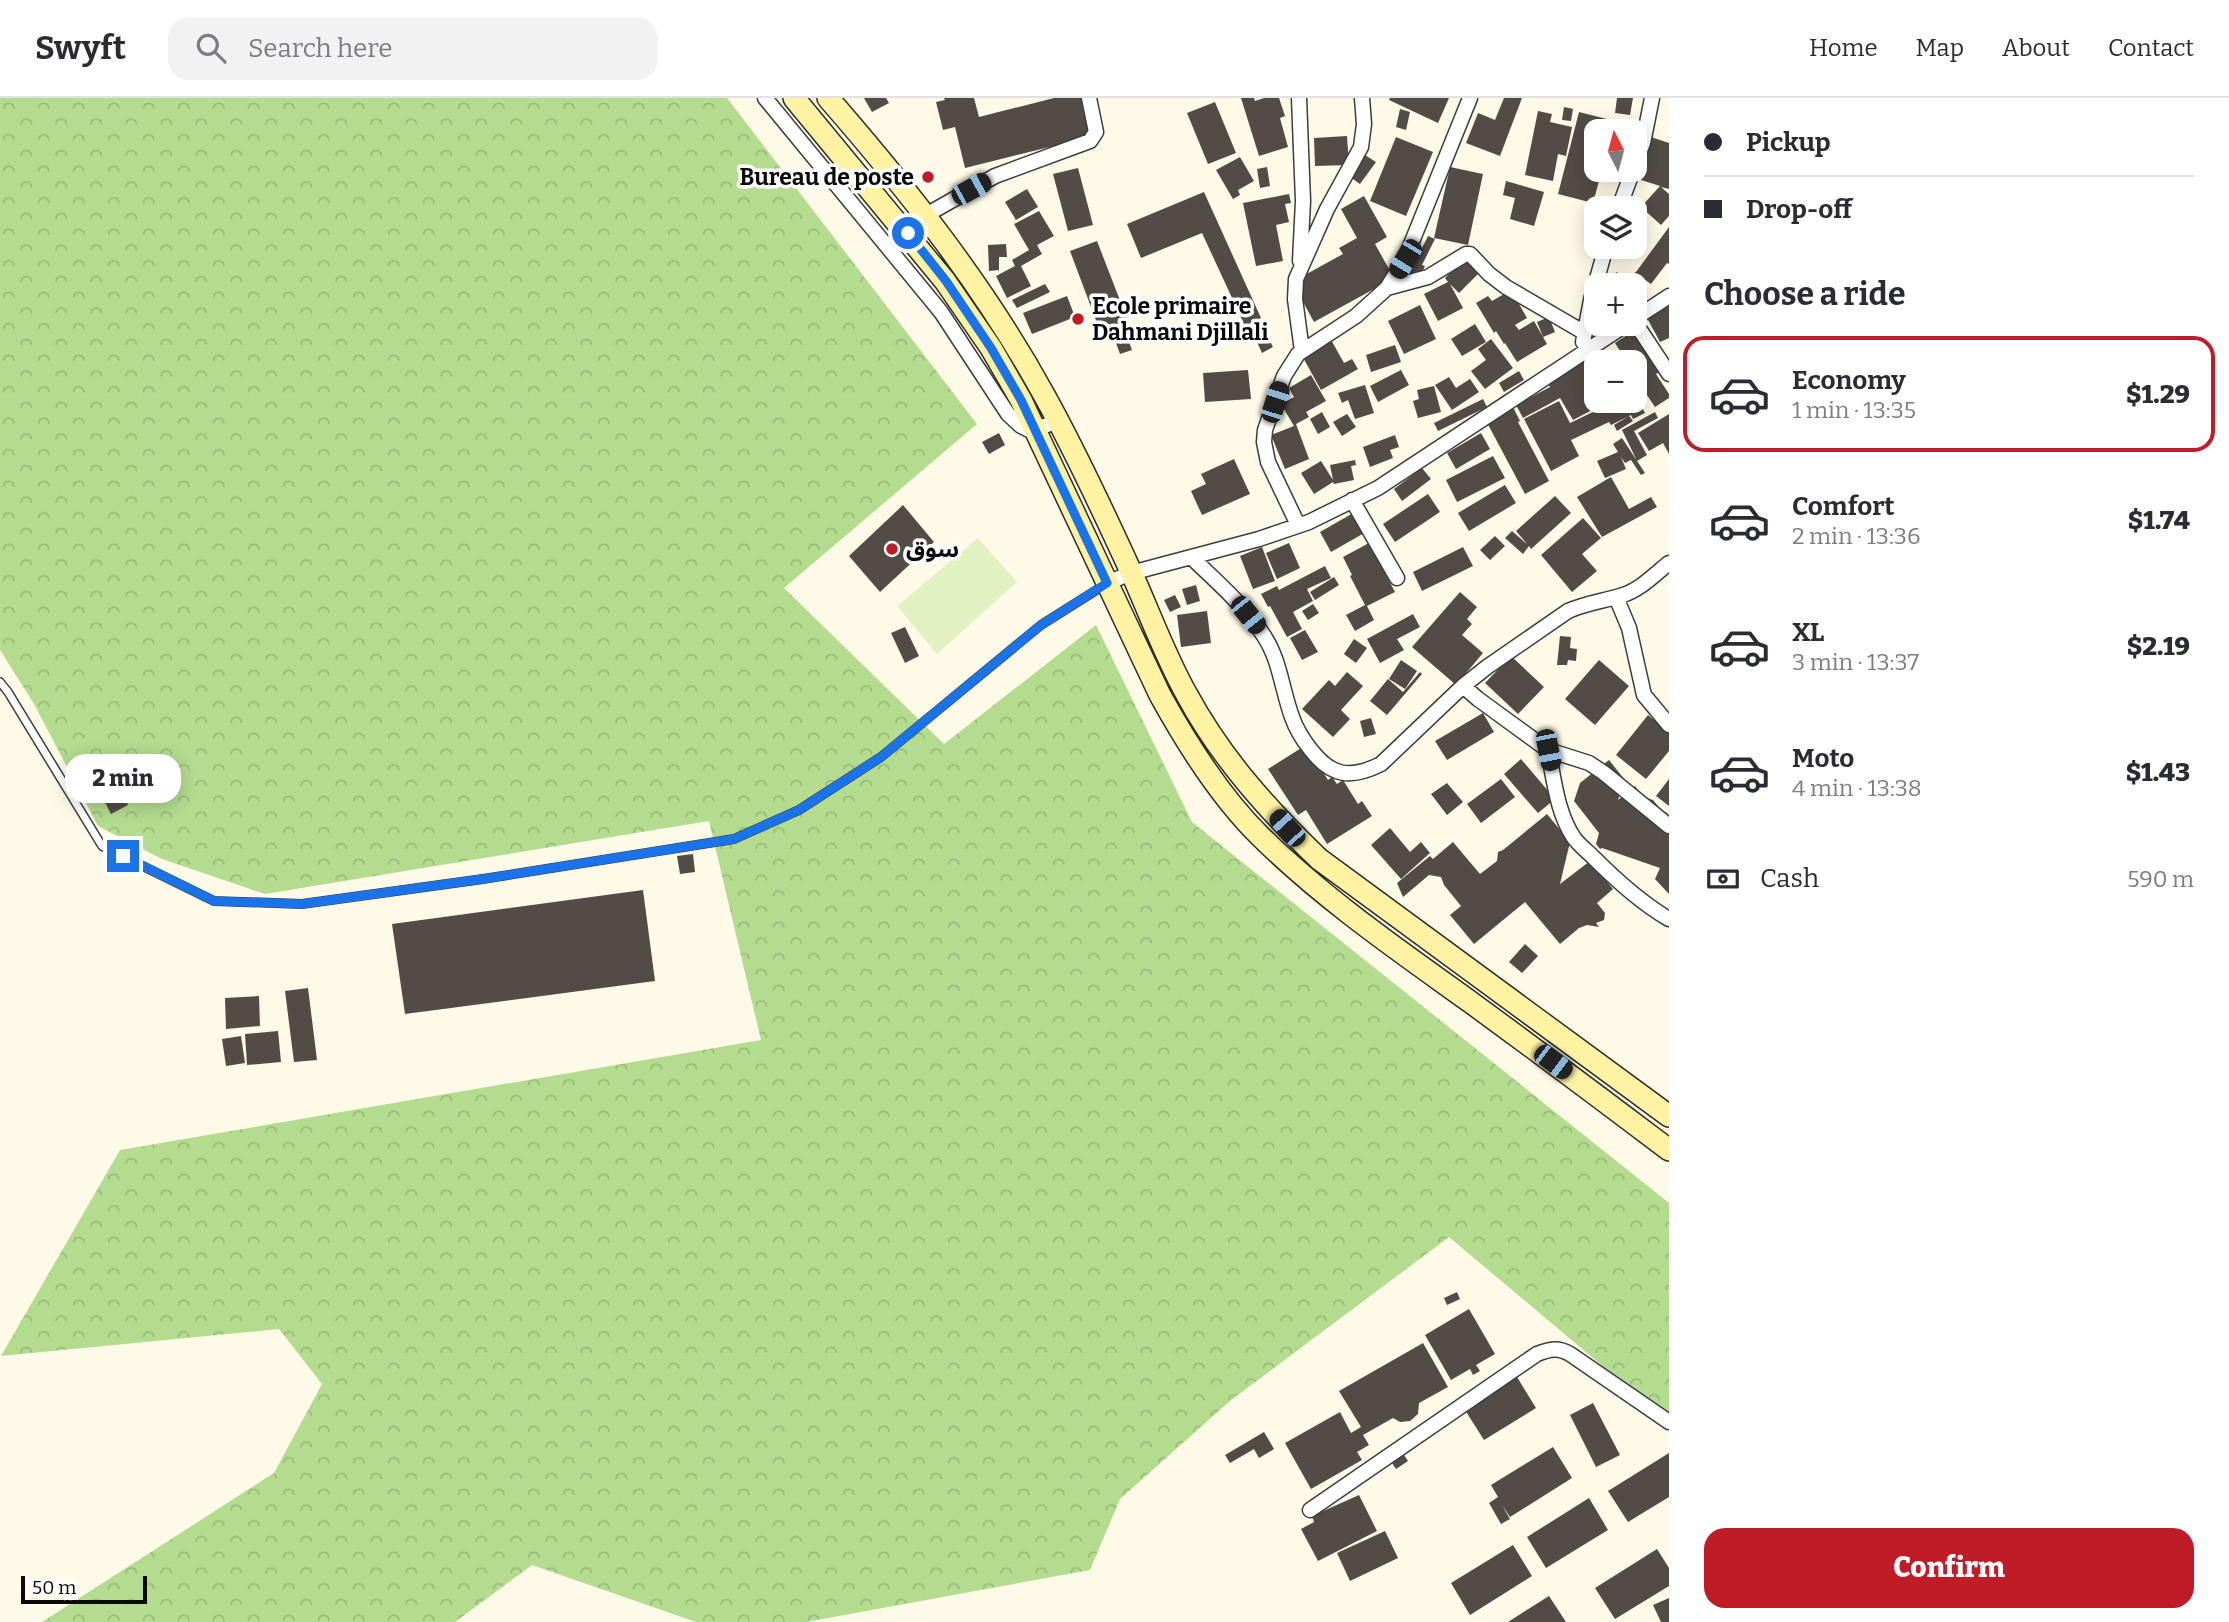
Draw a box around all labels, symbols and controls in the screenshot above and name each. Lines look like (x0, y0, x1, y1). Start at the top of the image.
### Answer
search box (168, 17, 658, 80)
text: Swyft (35, 28, 126, 68)
icon: search (192, 29, 230, 67)
text: Search here (248, 33, 392, 64)
text: Home (1809, 34, 1878, 62)
text: Map (1916, 34, 1964, 62)
text: About (2002, 34, 2070, 62)
text: Contact (2108, 34, 2194, 62)
north arrow (1584, 119, 1647, 182)
map controls (1584, 119, 1647, 413)
text: Pickup (1746, 127, 1831, 158)
place label: Bureau de poste (740, 163, 914, 191)
marker: Bureau de poste (920, 169, 936, 185)
car (948, 170, 995, 208)
text: Drop-off (1746, 194, 1852, 225)
button: layers (1584, 196, 1647, 259)
route start (892, 217, 924, 249)
car (1386, 236, 1425, 282)
button: + (1584, 273, 1647, 336)
text: Choose a ride (1704, 275, 1905, 313)
place label: Ecole primaire Dahmani Djillali (1092, 292, 1268, 346)
marker: Ecole primaire Dahmani Djillali (1070, 311, 1086, 327)
button: − (1584, 350, 1647, 413)
icon: car (1708, 363, 1771, 426)
text: Economy (1792, 365, 1906, 396)
car (1259, 379, 1292, 425)
text: $1.29 (2126, 379, 2190, 410)
text: 1 min · 13:35 (1792, 396, 1916, 424)
icon: car (1708, 489, 1771, 552)
text: Comfort (1792, 491, 1895, 522)
text: $1.74 (2128, 505, 2190, 536)
text: 2 min · 13:36 (1792, 522, 1920, 550)
place label: سوق (906, 535, 959, 563)
marker: سوق (884, 541, 900, 557)
car (1227, 592, 1270, 638)
icon: car (1708, 615, 1771, 678)
text: XL (1792, 617, 1824, 648)
text: $2.19 (2127, 631, 2190, 662)
text: 3 min · 13:37 (1792, 648, 1919, 676)
car (1534, 727, 1563, 773)
icon: car (1708, 741, 1771, 804)
text: Moto (1792, 743, 1854, 774)
callout: 2 min (65, 754, 181, 804)
text: $1.43 (2126, 757, 2190, 788)
text: 2 min (92, 764, 154, 792)
text: 4 min · 13:38 (1792, 774, 1922, 802)
car (1266, 805, 1309, 851)
route end (107, 840, 139, 872)
icon: cash (1704, 860, 1742, 898)
text: Cash (1760, 863, 1819, 894)
text: 590 m (2127, 865, 2194, 893)
car (1530, 1041, 1577, 1083)
button: Confirm (1704, 1528, 2194, 1608)
scale bar (21, 1573, 147, 1605)
text: 50 m (32, 1576, 76, 1599)

